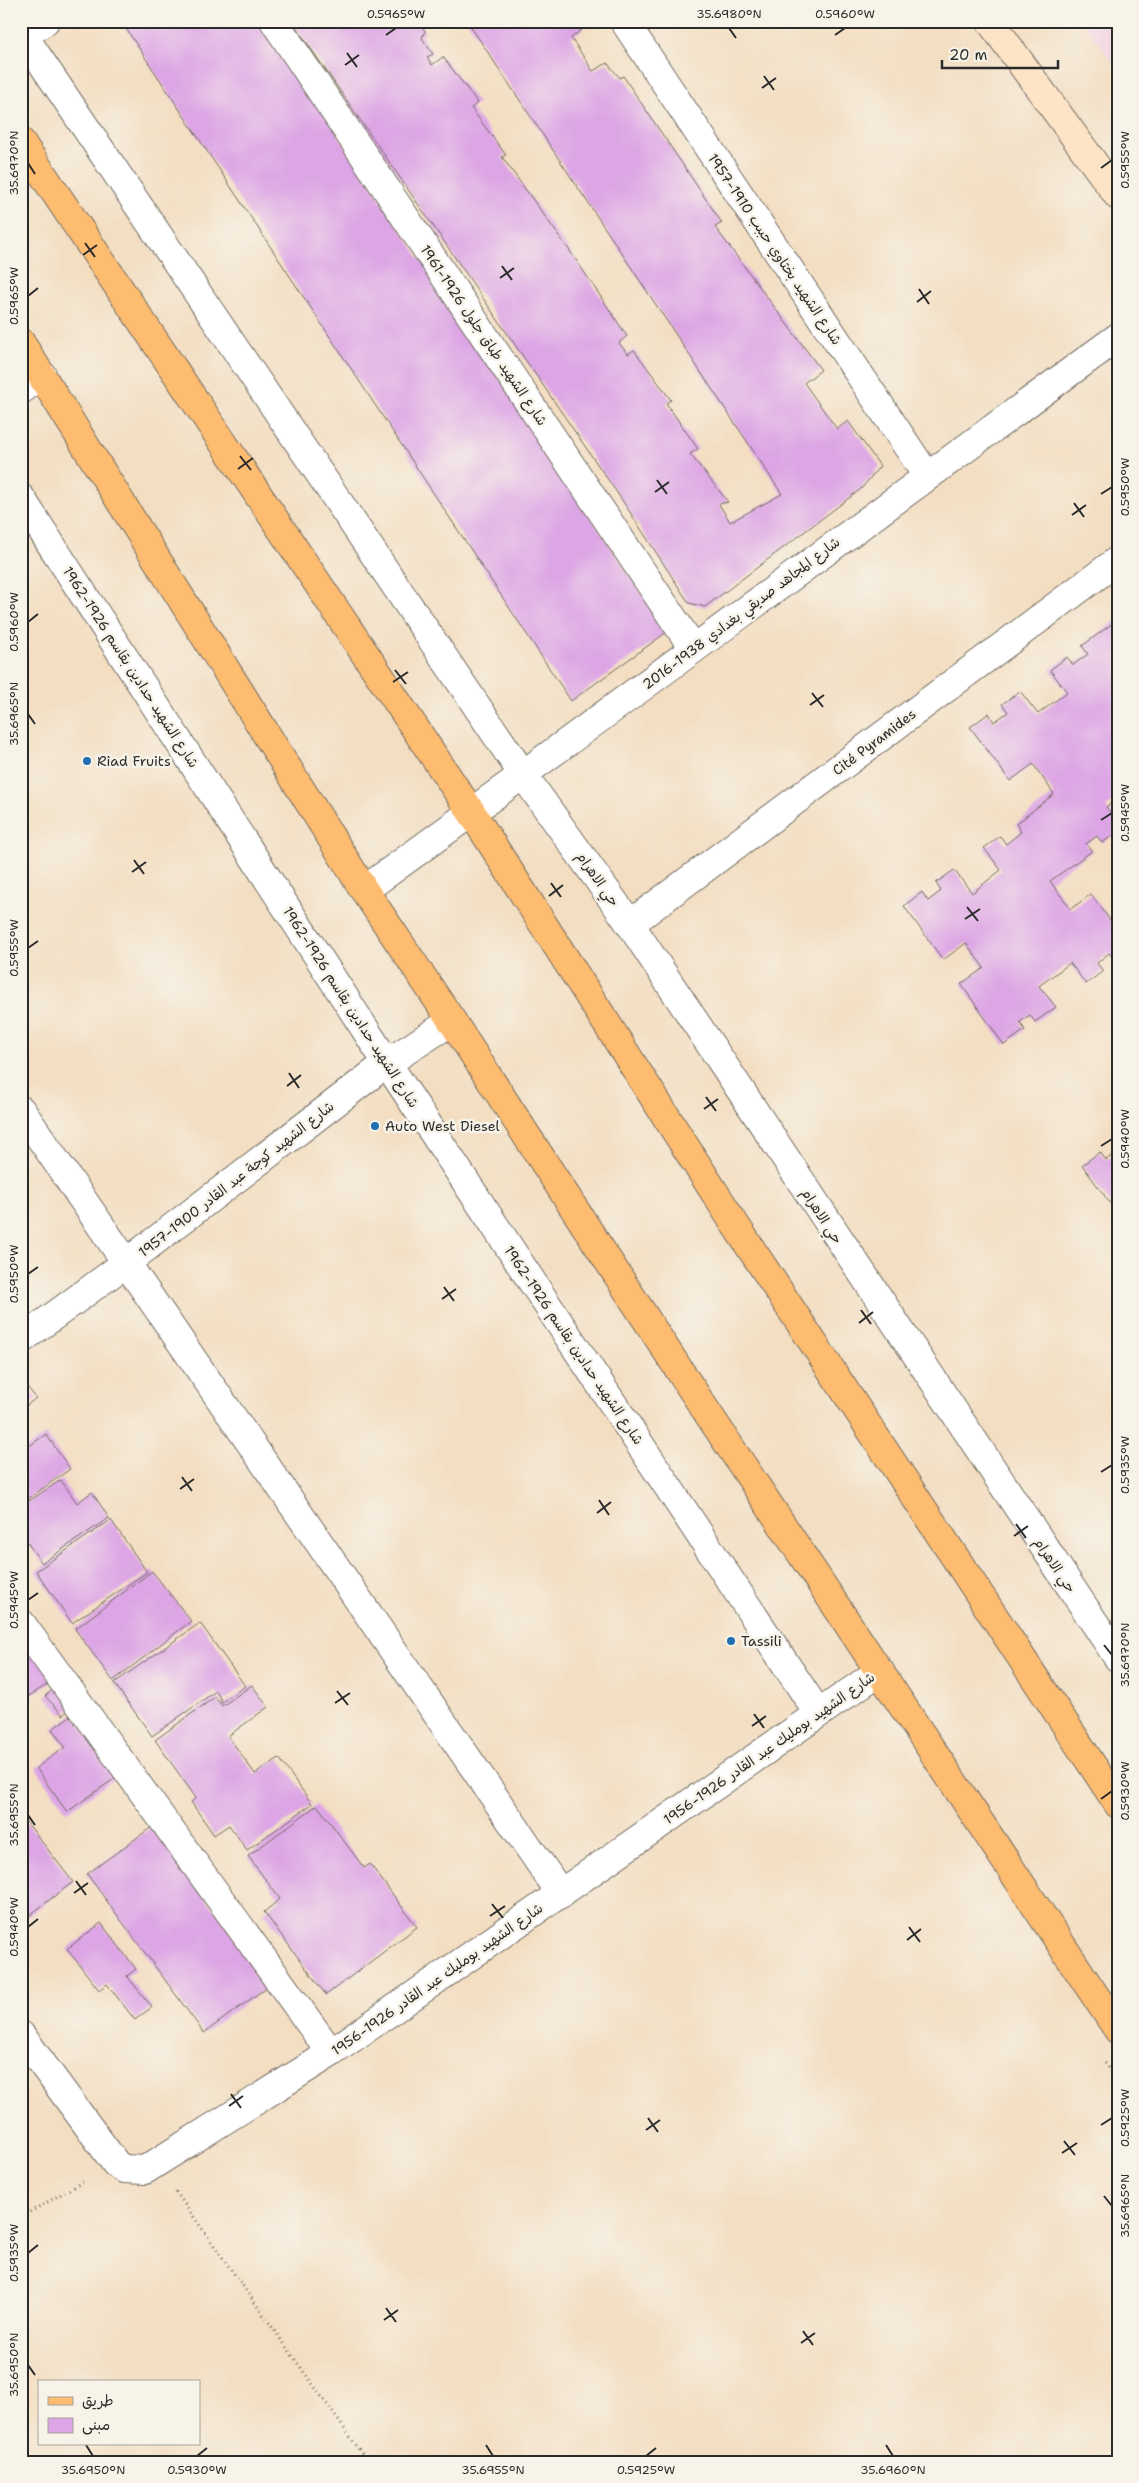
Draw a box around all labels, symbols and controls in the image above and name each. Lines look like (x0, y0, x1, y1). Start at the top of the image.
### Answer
text: 0.5965°W (367, 6, 425, 22)
text: 35.6980°N (696, 6, 762, 22)
text: 0.5960°W (815, 6, 875, 22)
scale bar (942, 38, 1058, 70)
text: 20 m (949, 45, 988, 65)
text: 35.6970°N (6, 131, 22, 195)
text: 0.5955°W (1117, 131, 1133, 189)
street label: شارع الشهيد بختاوي حببب 1910-1957 (702, 150, 846, 349)
street label: شارع الشهيد طباق جلول 1926-1961 (416, 241, 551, 429)
text: 0.5965°W (6, 267, 22, 325)
text: 0.5950°W (1117, 457, 1133, 517)
street label: شارع المجاهد صديقي بغدادي 1938-2016 (639, 533, 846, 696)
street label: شارع الشهيد حدادين بقاسم 1926-1962 (57, 563, 203, 772)
text: 0.5960°W (6, 592, 22, 652)
text: 35.6965°N (6, 682, 22, 746)
street label: Cité Pyramides (829, 705, 919, 779)
place label: Riad Fruits (97, 752, 171, 770)
marker: Riad Fruits (81, 755, 93, 767)
text: 0.5945°W (1117, 784, 1133, 842)
street label: حي الاهرام (569, 848, 623, 912)
street label: شارع الشهيد حدادين بقاسم 1926-1962 (277, 903, 423, 1112)
text: 0.5955°W (6, 919, 22, 977)
street label: شارع الشهيد كوجة عبد القادر 1900-1957 (135, 1097, 338, 1262)
text: 0.5940°W (1117, 1109, 1133, 1169)
place label: Auto West Diesel (385, 1117, 501, 1135)
marker: Auto West Diesel (369, 1120, 381, 1132)
street label: حي الاهرام (794, 1185, 847, 1249)
street label: شارع الشهيد حدادين بقاسم 1926-1962 (499, 1242, 648, 1449)
text: 0.5950°W (6, 1244, 22, 1304)
text: 0.5935°W (1117, 1436, 1133, 1494)
street label: حي الاهرام (1027, 1534, 1080, 1598)
text: 0.5945°W (6, 1571, 22, 1629)
text: 35.6970°N (1117, 1623, 1133, 1687)
place label: Tassili (741, 1632, 782, 1650)
marker: Tassili (725, 1635, 737, 1647)
street label: شارع الشهيد بومليك عبد القادر 1926-1956 (660, 1668, 879, 1829)
text: 0.5930°W (1117, 1761, 1133, 1821)
text: 35.6955°N (6, 1783, 22, 1847)
text: 0.5940°W (6, 1897, 22, 1957)
street label: شارع الشهيد بومليك عبد القادر 1926-1956 (328, 1899, 547, 2060)
text: 0.5925°W (1117, 2089, 1133, 2147)
text: 35.6965°N (1117, 2174, 1133, 2238)
text: 0.5935°W (6, 2224, 22, 2282)
text: 35.6950°N (6, 2333, 22, 2397)
legend (38, 2380, 200, 2446)
text: طريق (82, 2391, 114, 2411)
text: مبنى (82, 2415, 110, 2435)
text: 35.6950°N (61, 2462, 125, 2478)
text: 0.5930°W (167, 2462, 227, 2478)
text: 35.6955°N (461, 2462, 525, 2478)
text: 0.5925°W (617, 2462, 675, 2478)
text: 35.6960°N (860, 2462, 926, 2478)

